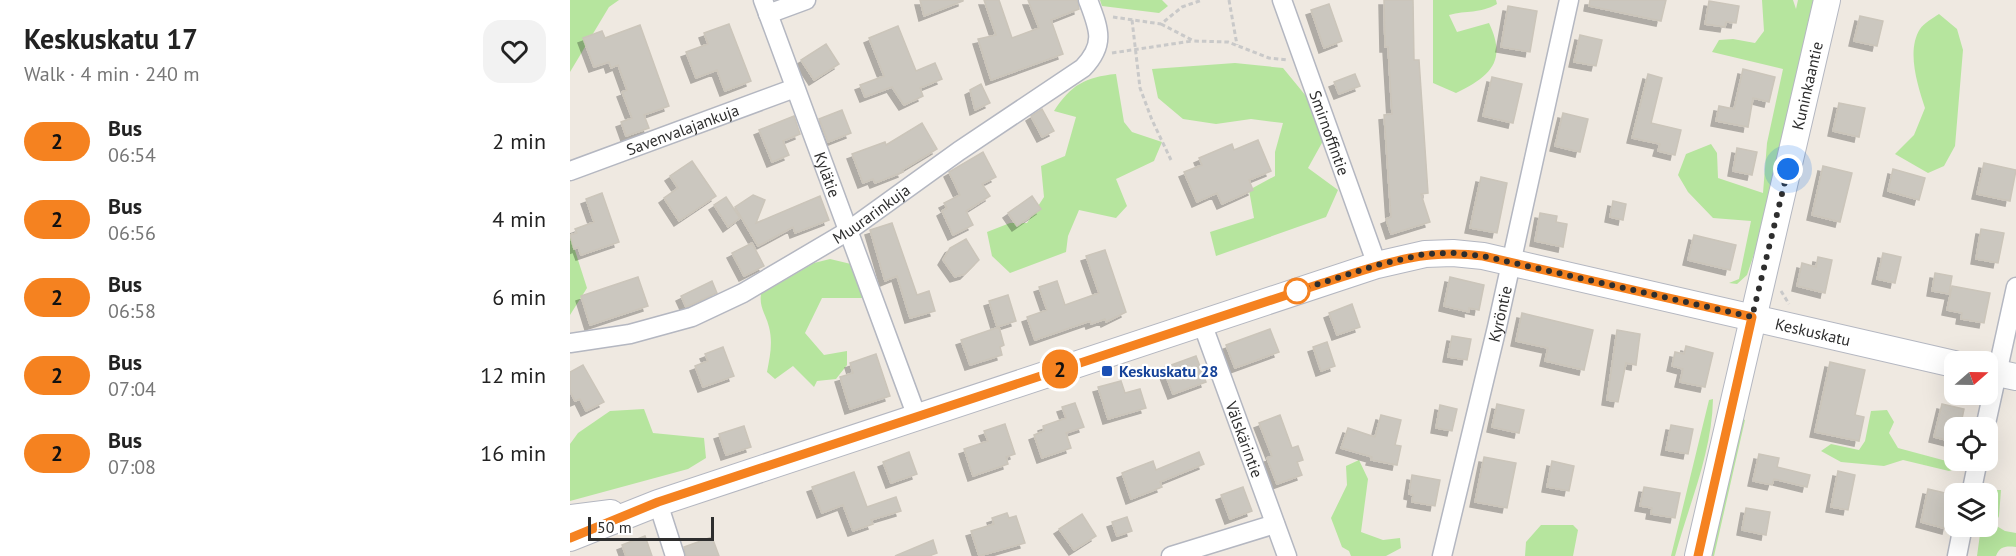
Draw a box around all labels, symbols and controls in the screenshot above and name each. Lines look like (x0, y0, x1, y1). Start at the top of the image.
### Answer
text: Keskuskatu 17 (24, 20, 198, 57)
button: heart (483, 20, 546, 83)
street label: Kuninkaantie (1787, 39, 1827, 132)
text: Walk · 4 min · 240 m (24, 61, 200, 87)
street label: Smirnoffintie (1305, 88, 1354, 178)
street label: Savenvalajankuja (623, 100, 742, 159)
text: Bus (108, 114, 142, 142)
text: 2 min (492, 127, 546, 155)
text: 2 (51, 128, 63, 155)
text: 06:54 (108, 142, 156, 168)
street label: Kylätie (810, 149, 845, 200)
your location (1773, 154, 1803, 184)
street label: Muurarinkuja (829, 180, 914, 248)
text: Bus (108, 192, 142, 220)
text: 4 min (492, 205, 546, 233)
text: 2 (51, 206, 63, 233)
text: 06:56 (108, 220, 156, 246)
text: Bus (108, 270, 142, 298)
unlabelled marker (1284, 278, 1310, 304)
text: 6 min (492, 283, 546, 311)
text: 2 (51, 284, 63, 311)
street label: Kyröntie (1484, 284, 1516, 344)
text: 06:58 (108, 298, 156, 324)
street label: Keskuskatu (1773, 313, 1853, 350)
text: Bus (108, 348, 142, 376)
line badge: 2 (1040, 350, 1080, 388)
north arrow (1944, 351, 1998, 405)
map controls (1944, 351, 1998, 537)
text: 2 (1054, 356, 1066, 383)
text: 12 min (480, 361, 546, 389)
place label: Keskuskatu 28 (1119, 361, 1218, 381)
text: 2 (51, 362, 63, 389)
marker: Keskuskatu 28 (1100, 364, 1114, 378)
text: 07:04 (108, 376, 156, 402)
street label: Välskärintie (1221, 398, 1268, 480)
button: locate (1944, 417, 1998, 471)
text: Bus (108, 426, 142, 454)
text: 16 min (480, 439, 546, 467)
text: 2 (51, 440, 63, 467)
text: 07:08 (108, 454, 156, 480)
button: layers (1944, 483, 1998, 537)
scale bar (588, 514, 714, 542)
text: 50 m (597, 517, 632, 537)

